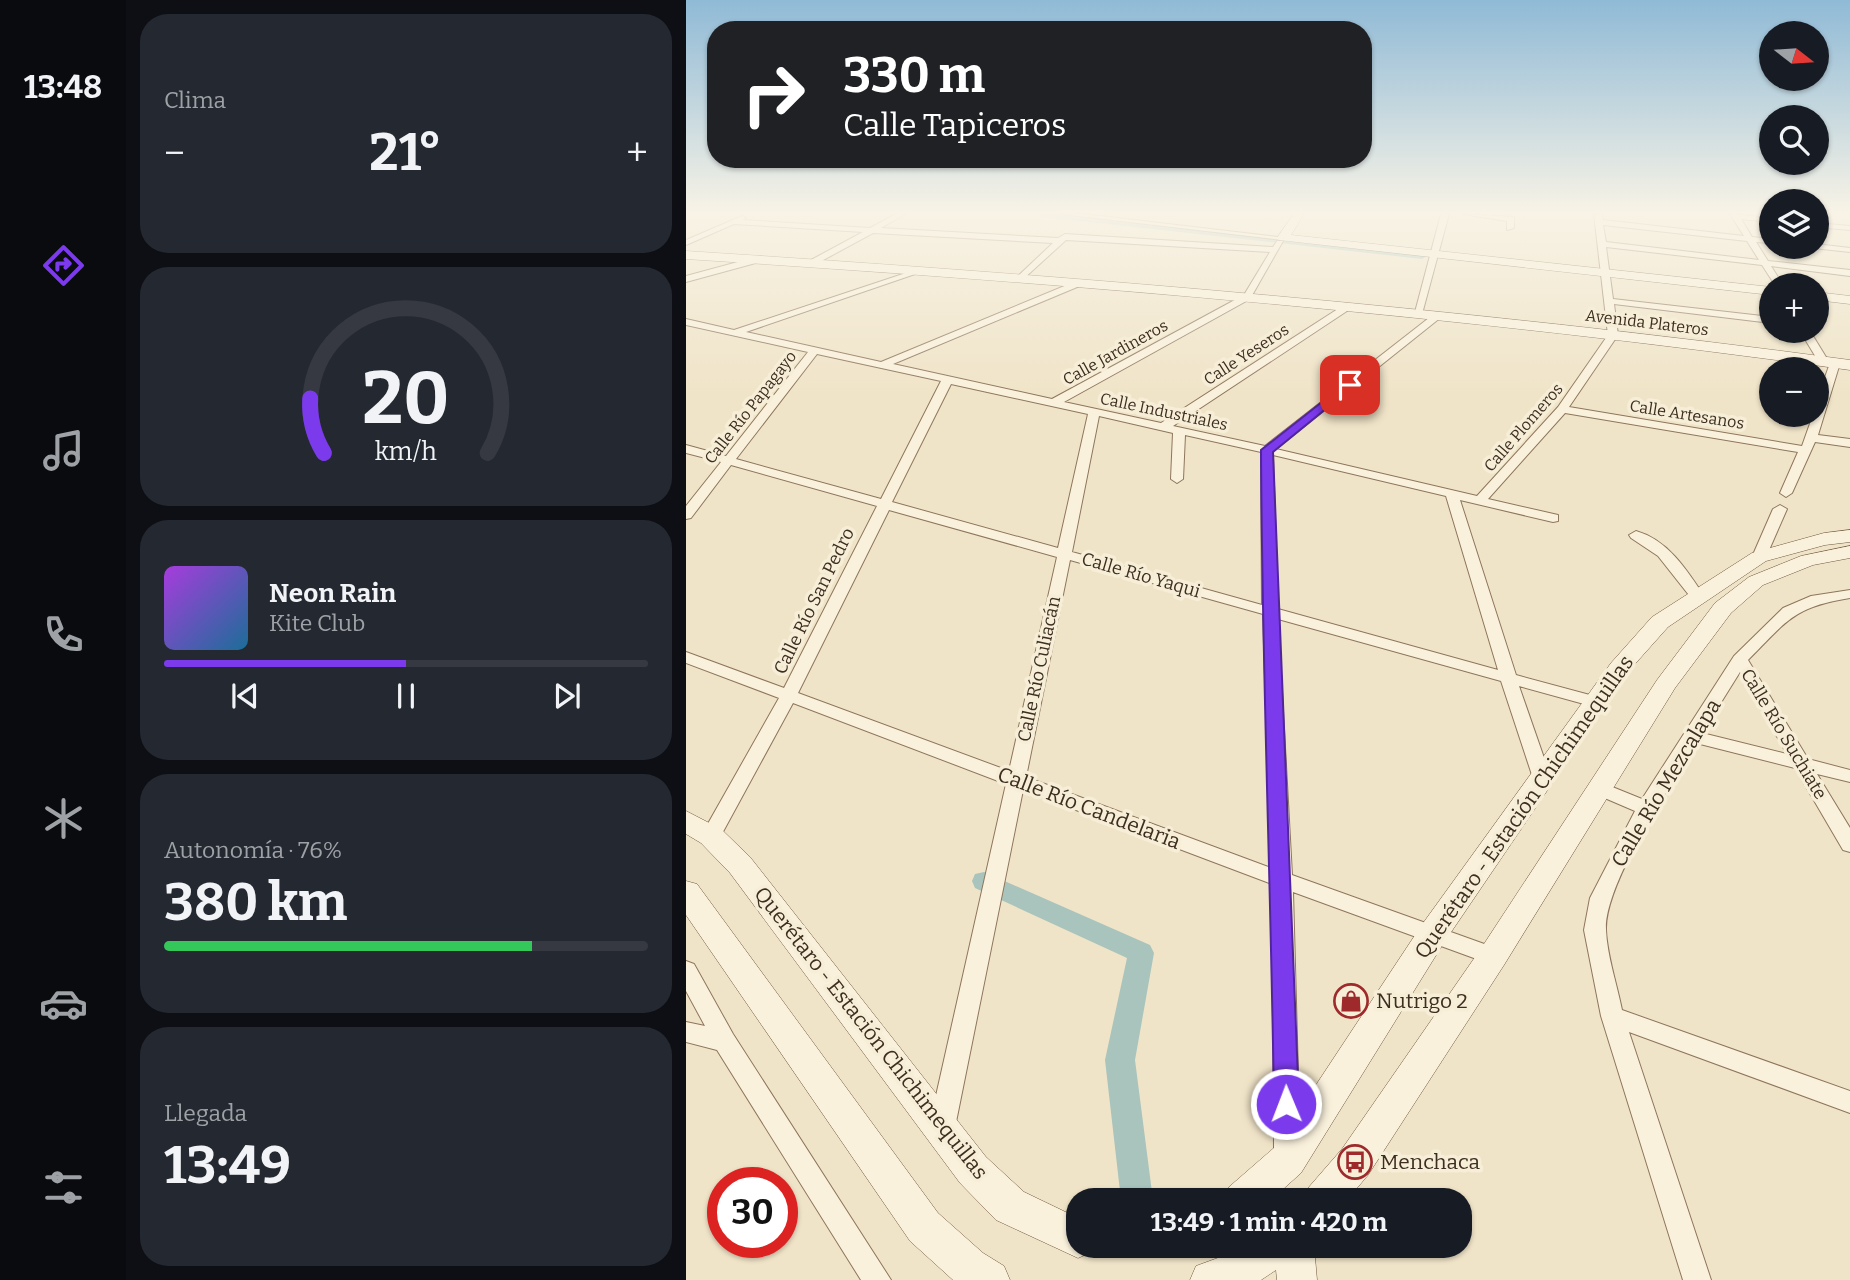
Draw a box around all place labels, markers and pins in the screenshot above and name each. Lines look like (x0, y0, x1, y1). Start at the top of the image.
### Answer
pin (1320, 355, 1380, 415)
shop icon: Nutrigo 2 (1332, 982, 1370, 1020)
place label: Nutrigo 2 (1376, 988, 1468, 1014)
bus stop icon: Menchaca (1336, 1143, 1374, 1181)
place label: Menchaca (1380, 1149, 1480, 1175)

